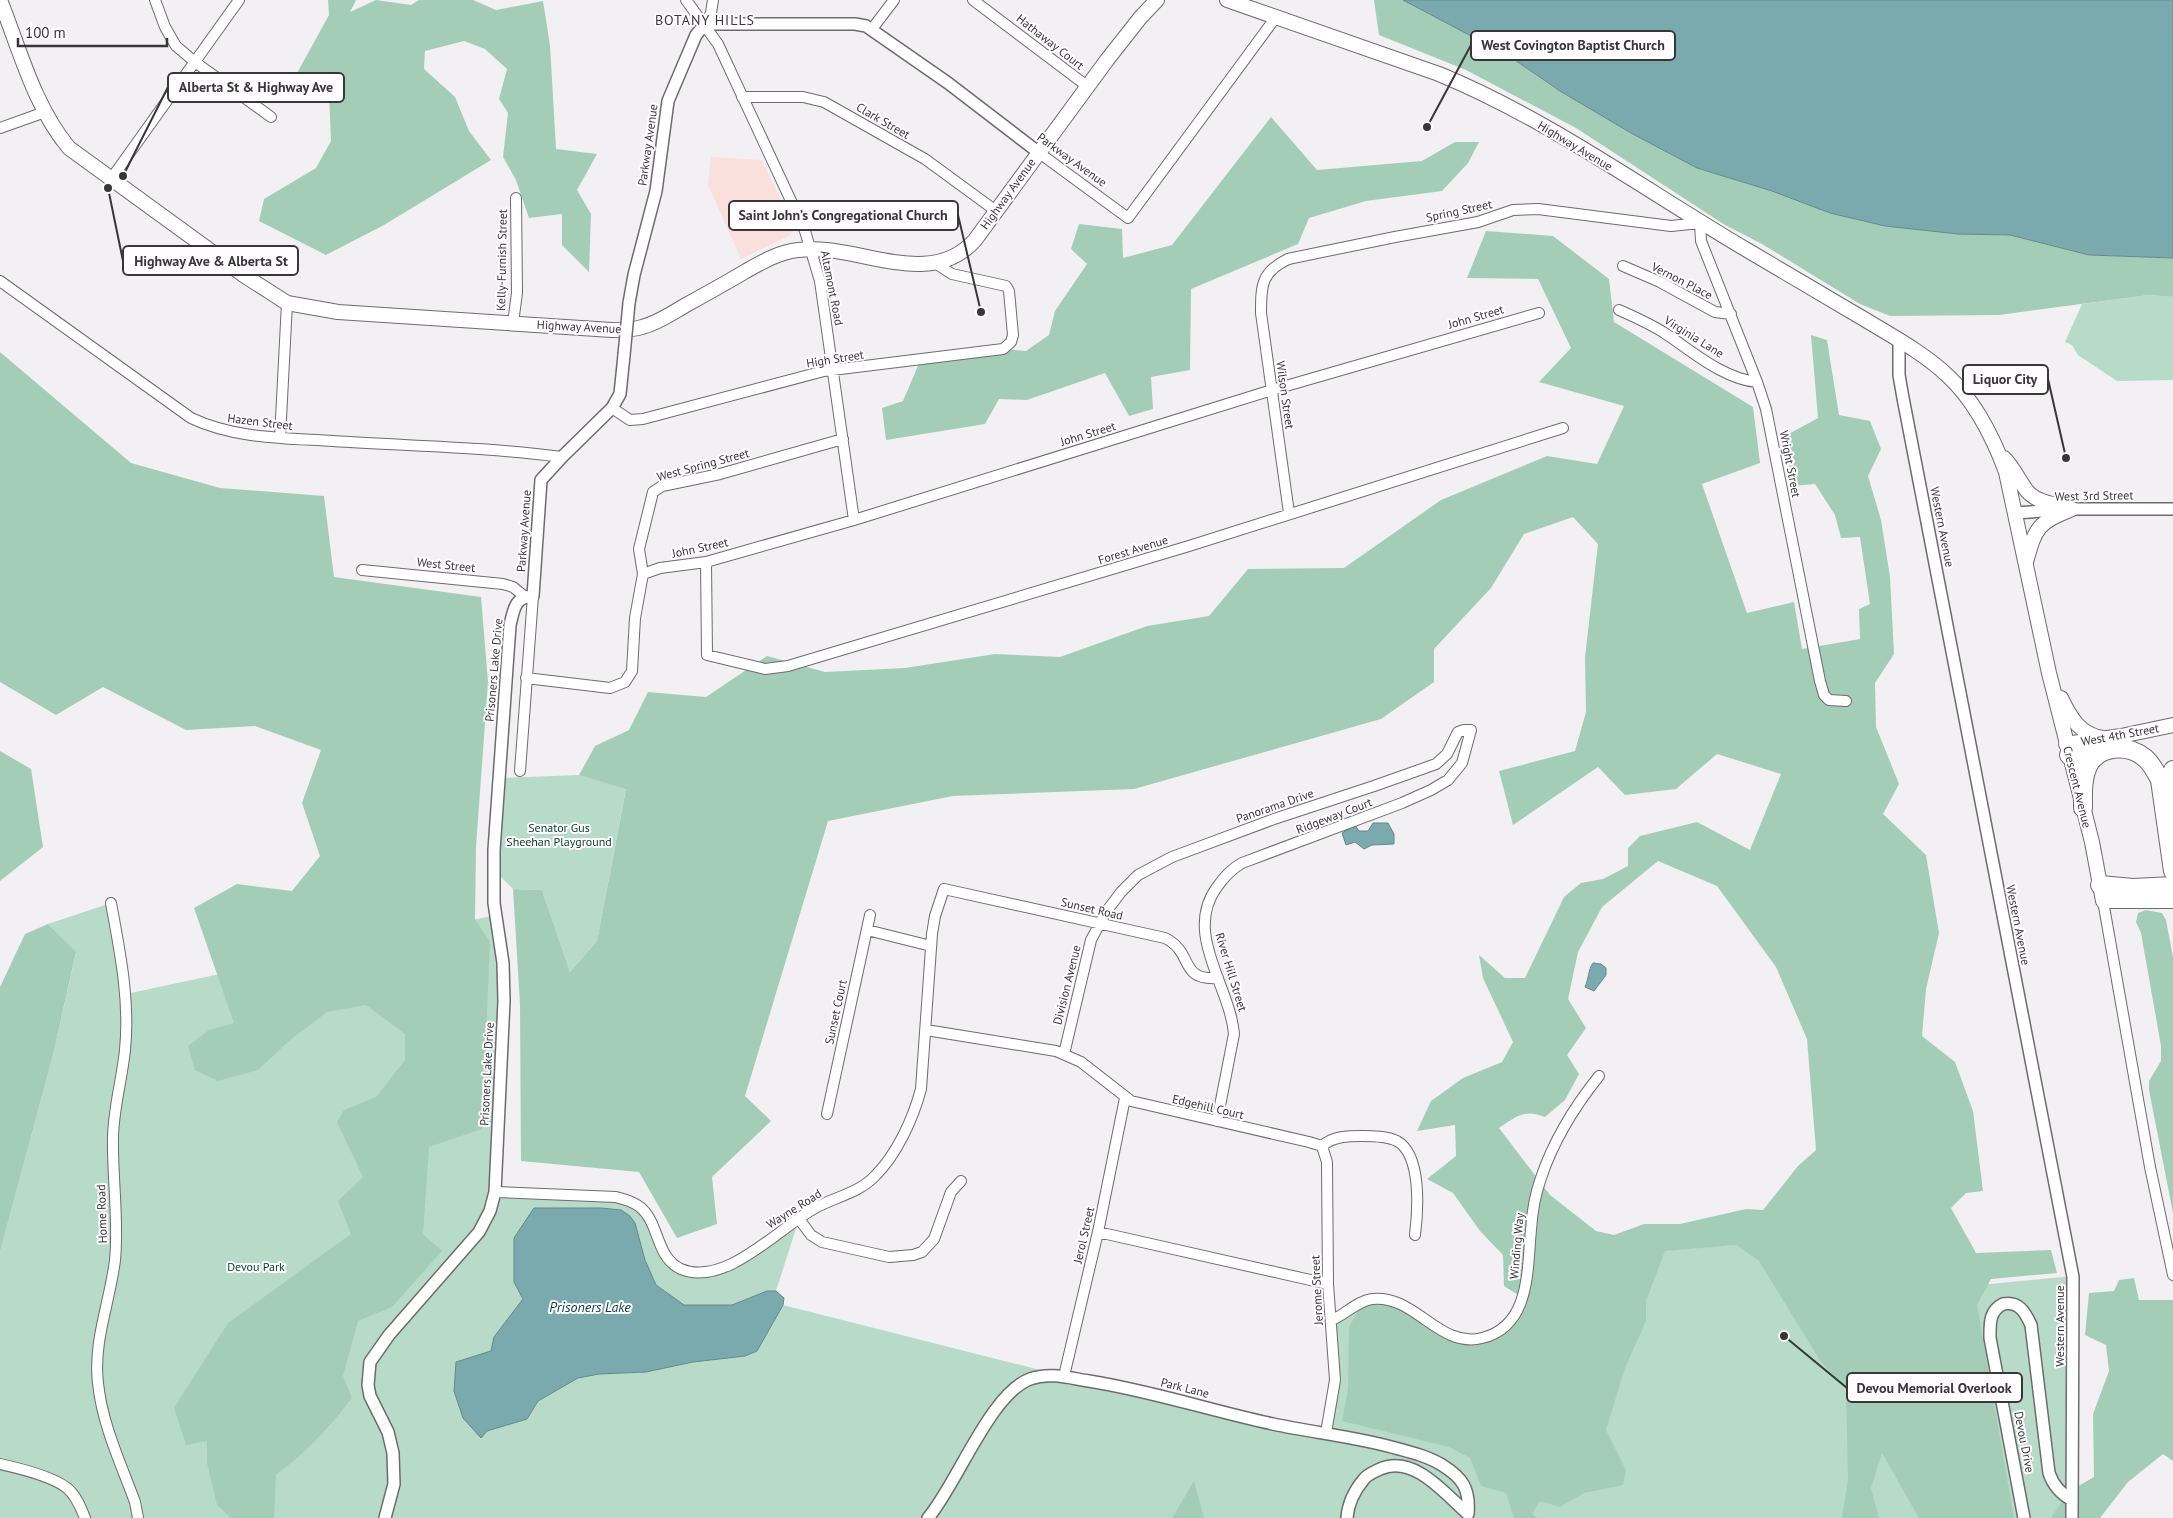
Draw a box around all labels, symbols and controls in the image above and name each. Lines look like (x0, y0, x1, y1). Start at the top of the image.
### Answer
district label: BOTANY HILLS (655, 11, 755, 29)
street label: Hathaway Court (1014, 11, 1087, 73)
scale bar (18, 15, 166, 47)
text: 100 m (25, 23, 66, 42)
callout: West Covington Baptist Church (1471, 31, 1675, 60)
text: West Covington Baptist Church (1481, 36, 1665, 54)
callout: Alberta St & Highway Ave (168, 73, 344, 102)
text: Alberta St & Highway Ave (179, 78, 333, 96)
street label: Clark Street (854, 99, 913, 142)
street label: Parkway Avenue (634, 103, 661, 187)
street label: Highway Avenue (1535, 117, 1615, 174)
street label: Parkway Avenue (1035, 129, 1110, 190)
street label: Highway Avenue (977, 155, 1039, 232)
street label: Spring Street (1425, 196, 1493, 225)
callout: Saint John’s Congregational Church (729, 201, 958, 230)
text: Saint John’s Congregational Church (738, 206, 948, 224)
street label: Kelly-Furnish Street (493, 209, 510, 311)
callout: Highway Ave & Alberta St (123, 246, 298, 275)
street label: Altamont Road (818, 249, 847, 327)
text: Highway Ave & Alberta St (134, 252, 288, 270)
street label: Vernon Place (1648, 258, 1715, 302)
street label: John Street (1445, 301, 1505, 332)
street label: Virginia Lane (1661, 312, 1727, 361)
street label: Highway Avenue (536, 317, 622, 336)
street label: High Street (805, 347, 865, 370)
street label: Wilson Street (1273, 360, 1298, 430)
callout: Liquor City (1963, 365, 2048, 394)
text: Liquor City (1973, 370, 2038, 388)
street label: Hazen Street (227, 410, 294, 433)
street label: John Street (1057, 418, 1117, 449)
street label: Wright Street (1777, 429, 1804, 499)
street label: West Spring Street (655, 445, 751, 484)
street label: Western Avenue (1927, 485, 1958, 568)
street label: West 3rd Street (2054, 487, 2134, 504)
street label: Parkway Avenue (513, 489, 534, 573)
street label: Forest Avenue (1096, 532, 1170, 567)
street label: John Street (670, 534, 729, 561)
street label: West Street (416, 554, 476, 575)
street label: Prisoners Lake Drive (482, 618, 505, 722)
street label: West 4th Street (2080, 720, 2160, 749)
street label: Crescent Avenue (2060, 744, 2095, 829)
street label: Panorama Drive (1234, 785, 1316, 826)
street label: Ridgeway Court (1294, 794, 1374, 837)
park label: Senator Gus Sheehan Playground (506, 820, 612, 849)
street label: Western Avenue (2003, 883, 2034, 966)
street label: Sunset Road (1060, 894, 1125, 923)
street label: River Hill Street (1212, 931, 1251, 1013)
street label: Division Avenue (1049, 943, 1084, 1026)
street label: Sunset Court (821, 978, 850, 1046)
street label: Prisoners Lake Drive (476, 1022, 497, 1126)
street label: Edgehill Court (1171, 1091, 1245, 1122)
street label: Home Road (93, 1184, 110, 1244)
street label: Wayne Road (763, 1186, 824, 1231)
street label: Jerol Street (1070, 1205, 1097, 1266)
street label: Winding Way (1506, 1212, 1527, 1280)
street label: Jerome Street (1307, 1255, 1326, 1326)
park label: Devou Park (227, 1259, 285, 1274)
street label: Western Avenue (2052, 1285, 2067, 1367)
water label: Prisoners Lake (549, 1298, 631, 1316)
callout: Devou Memorial Overlook (1847, 1373, 2022, 1402)
street label: Park Lane (1159, 1374, 1211, 1401)
text: Devou Memorial Overlook (1856, 1379, 2012, 1397)
street label: Devou Drive (2011, 1410, 2038, 1474)

